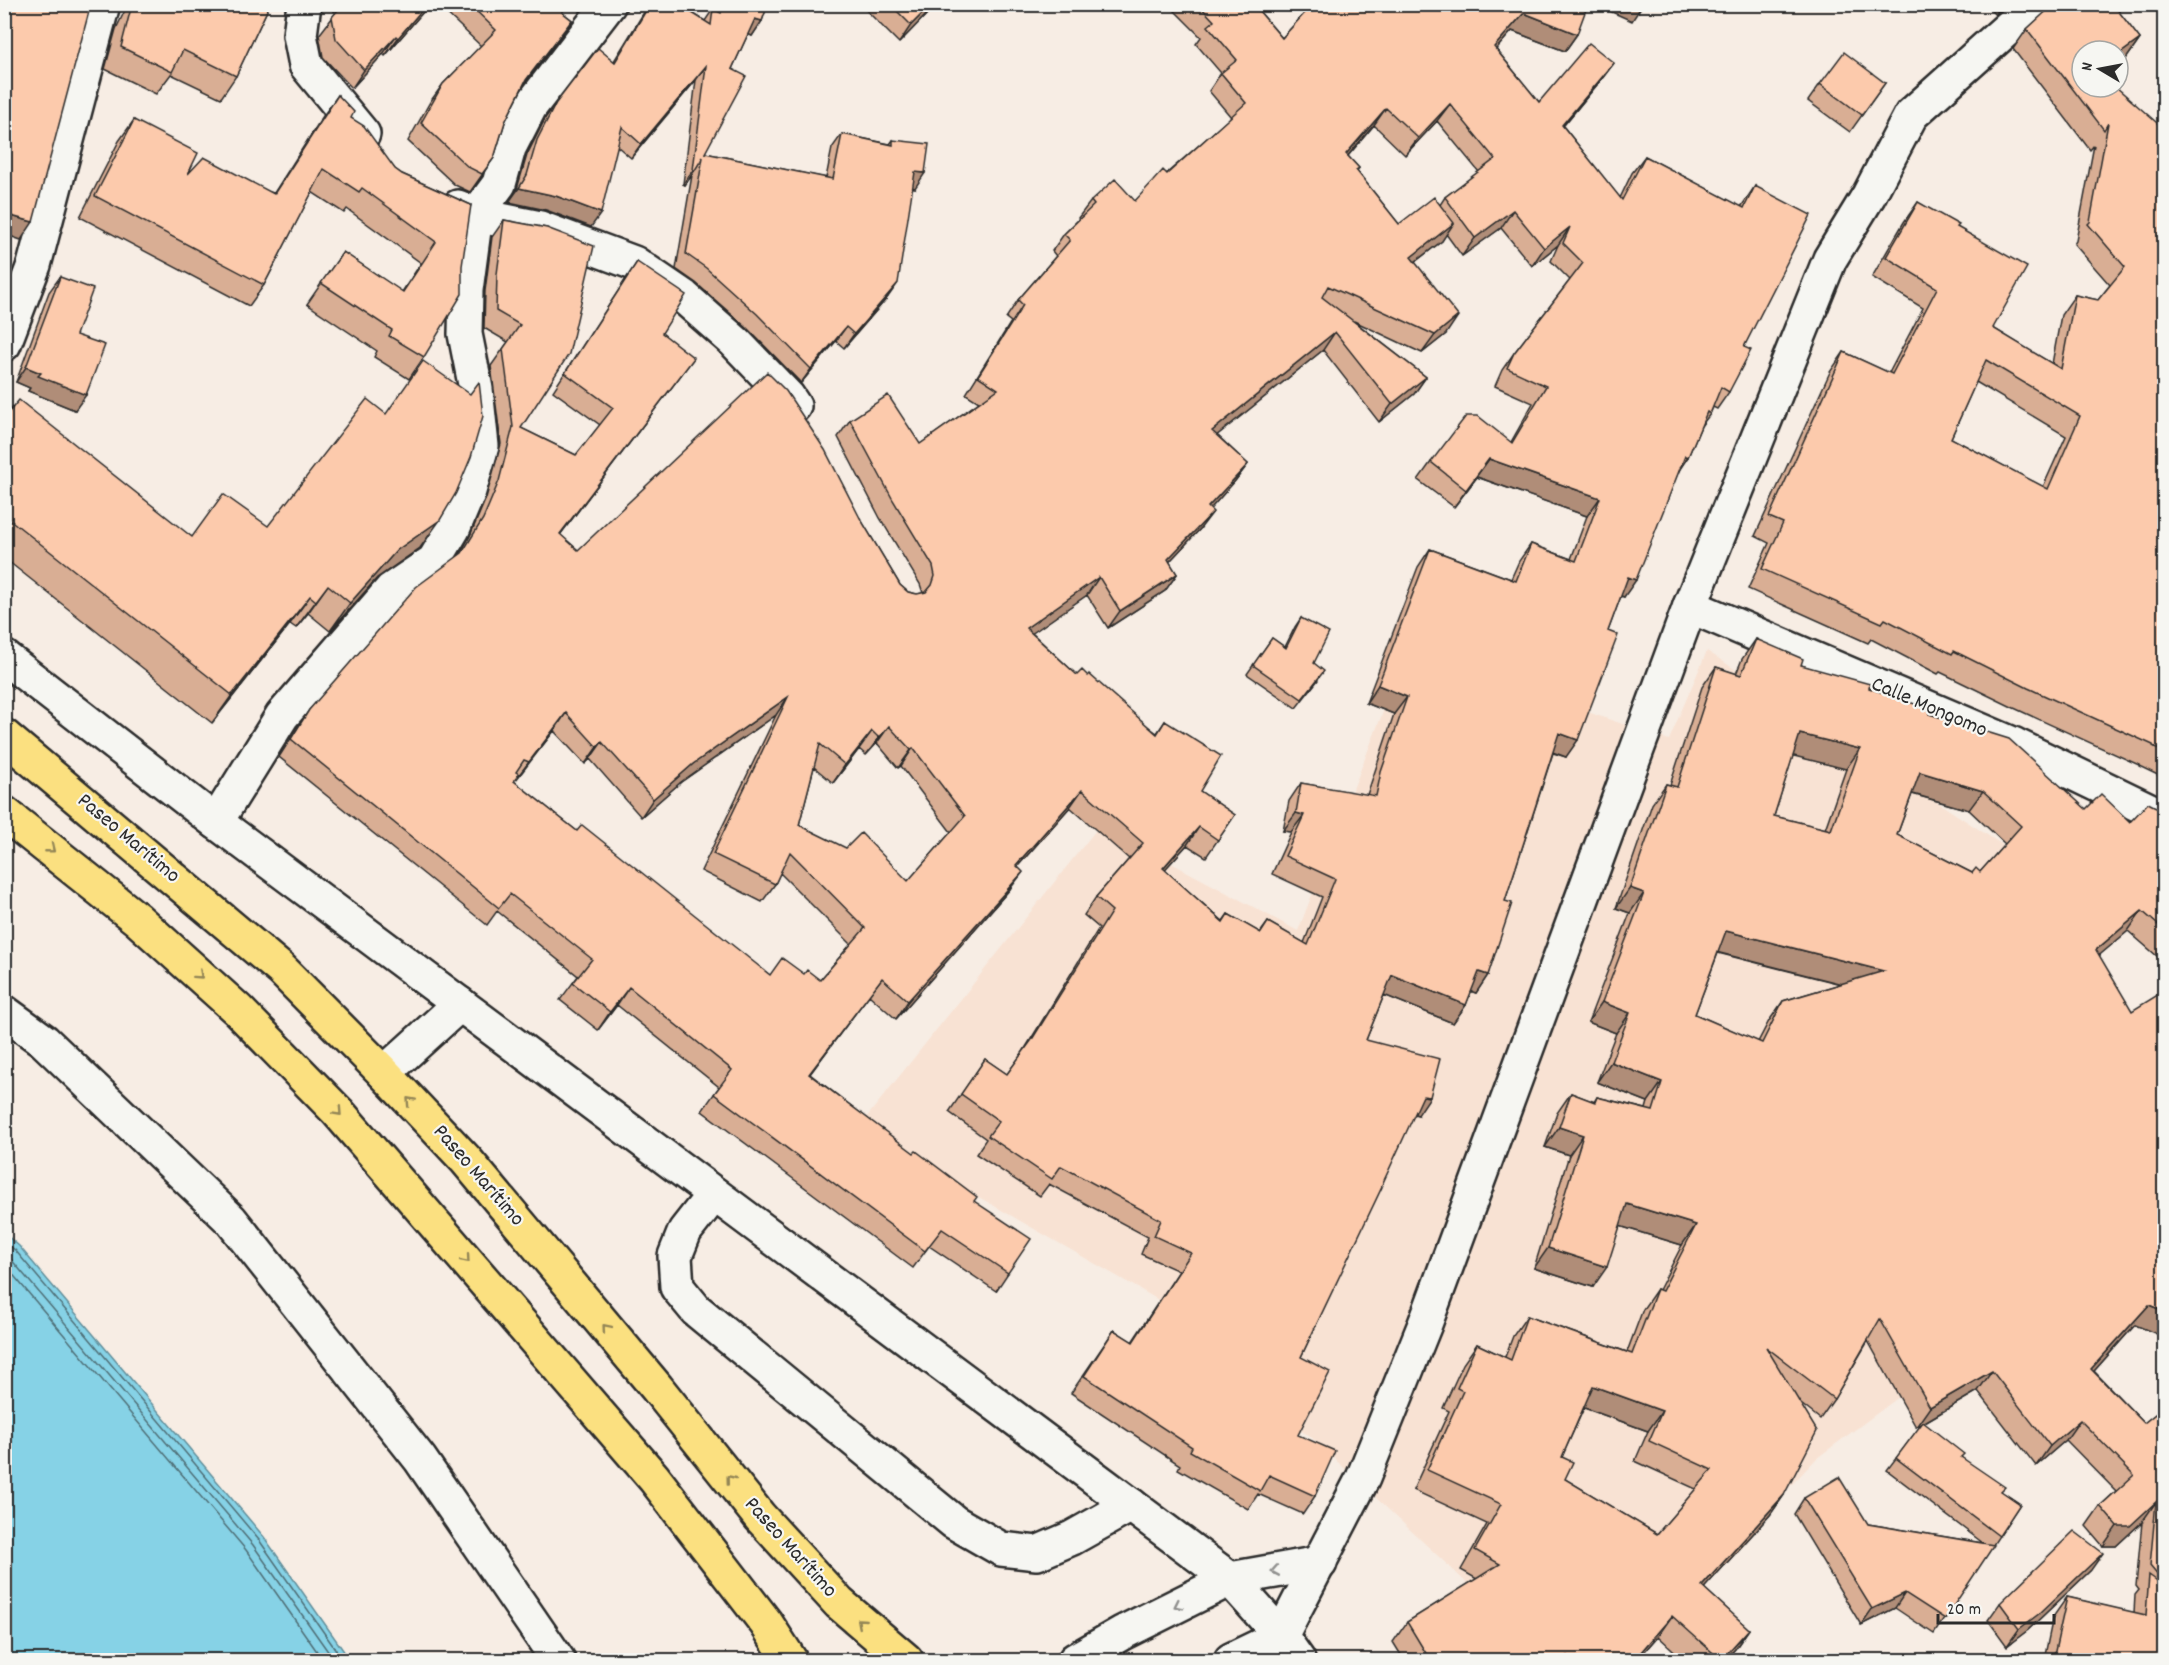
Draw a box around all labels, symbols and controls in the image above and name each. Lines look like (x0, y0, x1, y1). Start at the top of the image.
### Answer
north arrow (2070, 39, 2130, 99)
text: N (2076, 61, 2100, 73)
street label: Calle Mongomo (1866, 670, 1992, 746)
street label: Paseo Marítimo (70, 786, 186, 892)
one-way arrow (44, 841, 55, 852)
one-way arrow (193, 968, 203, 979)
one-way arrow (407, 1097, 418, 1108)
one-way arrow (331, 1105, 342, 1116)
street label: Paseo Marítimo (425, 1118, 531, 1234)
one-way arrow (459, 1252, 470, 1263)
one-way arrow (603, 1324, 614, 1335)
one-way arrow (726, 1475, 737, 1486)
street label: Paseo Marítimo (736, 1491, 844, 1605)
one-way arrow (1270, 1564, 1280, 1577)
scale bar (1938, 1587, 2054, 1625)
one-way arrow (1173, 1598, 1184, 1610)
text: 20 m (1947, 1598, 1981, 1623)
one-way arrow (857, 1619, 868, 1630)

